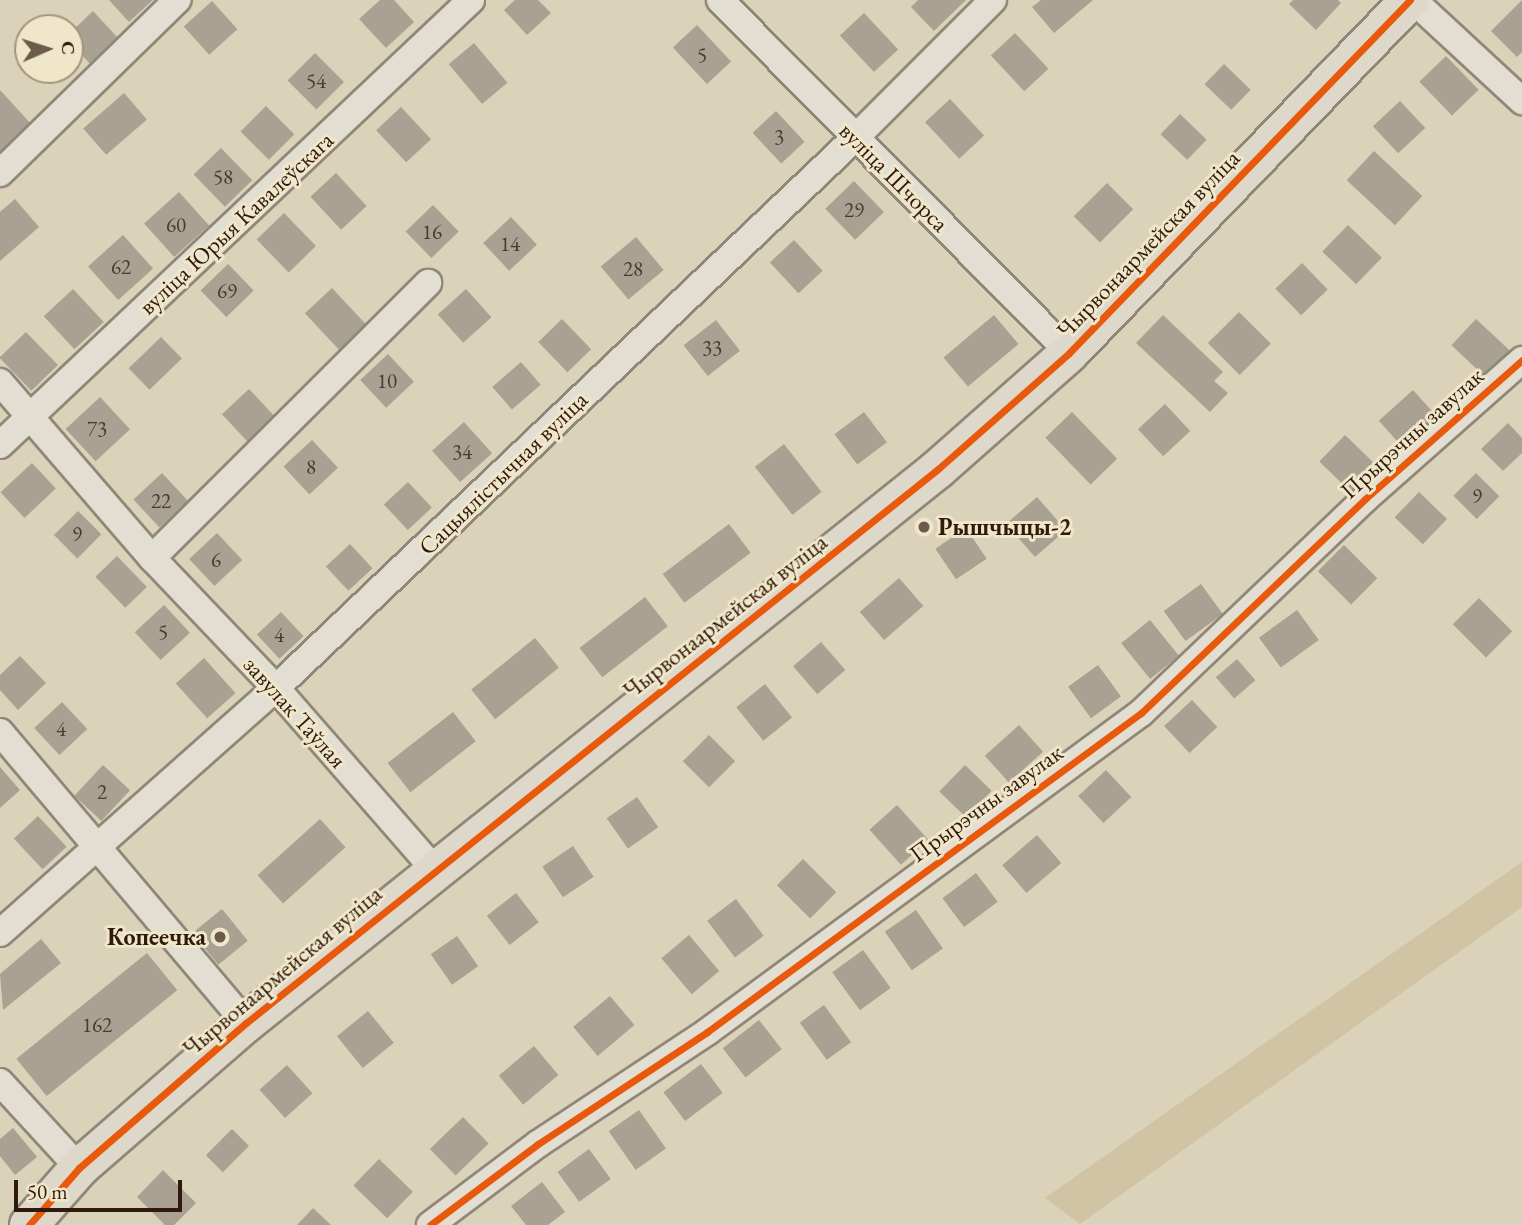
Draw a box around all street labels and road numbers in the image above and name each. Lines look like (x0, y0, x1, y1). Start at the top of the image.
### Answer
street label: вуліца Шчорса (833, 116, 955, 238)
street label: вуліца Юрыя Кавалеўскага (133, 125, 339, 321)
street label: Чырвонаармейская вуліца (1050, 144, 1246, 344)
street label: Прырэчны завулак (1334, 361, 1490, 505)
street label: Сацыялістычная вуліца (413, 385, 593, 561)
street label: Чырвонаармейская вуліца (617, 527, 833, 705)
street label: завулак Таўлая (237, 650, 353, 774)
street label: Прырэчны завулак (904, 738, 1068, 868)
street label: Чырвонаармейская вуліца (177, 879, 387, 1063)

